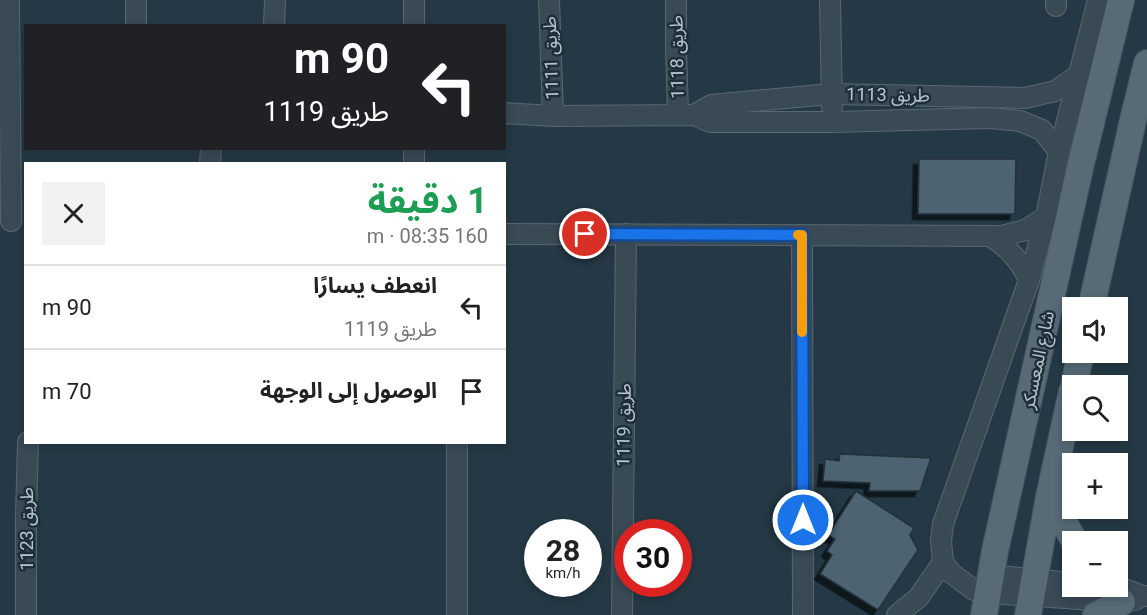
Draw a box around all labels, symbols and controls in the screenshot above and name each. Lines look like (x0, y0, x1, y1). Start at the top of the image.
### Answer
street label: طريق 1118 (665, 15, 689, 99)
street label: طريق 1111 (539, 16, 563, 100)
text: 90 m (294, 34, 389, 83)
icon: left (410, 48, 488, 126)
street label: طريق 1113 (846, 83, 930, 107)
text: طريق 1119 (264, 96, 389, 128)
text: 1 دقيقة (368, 180, 488, 222)
button: close (42, 182, 105, 245)
pin (559, 208, 610, 259)
icon: arrive (568, 217, 601, 250)
text: 160 m · 08:35 (367, 224, 488, 248)
text: انعطف يسارًا (313, 273, 437, 298)
icon: left (455, 291, 488, 324)
text: 90 m (42, 295, 92, 320)
map controls (1062, 297, 1128, 597)
button: sound (1062, 297, 1128, 363)
street label: شارع المعسكر (1017, 309, 1062, 413)
text: طريق 1119 (344, 317, 437, 341)
icon: arrive (455, 375, 488, 408)
button: search (1062, 375, 1128, 441)
text: الوصول إلى الوجهة (260, 378, 437, 403)
text: 70 m (42, 379, 92, 404)
street label: طريق 1119 (612, 383, 636, 467)
button: + (1062, 453, 1128, 519)
street label: طريق 1123 (16, 487, 38, 571)
position arrow (771, 488, 835, 552)
speed limit sign: 30 (614, 519, 692, 597)
button: − (1062, 531, 1128, 597)
text: 28 (546, 533, 580, 568)
text: km/h (545, 564, 581, 582)

